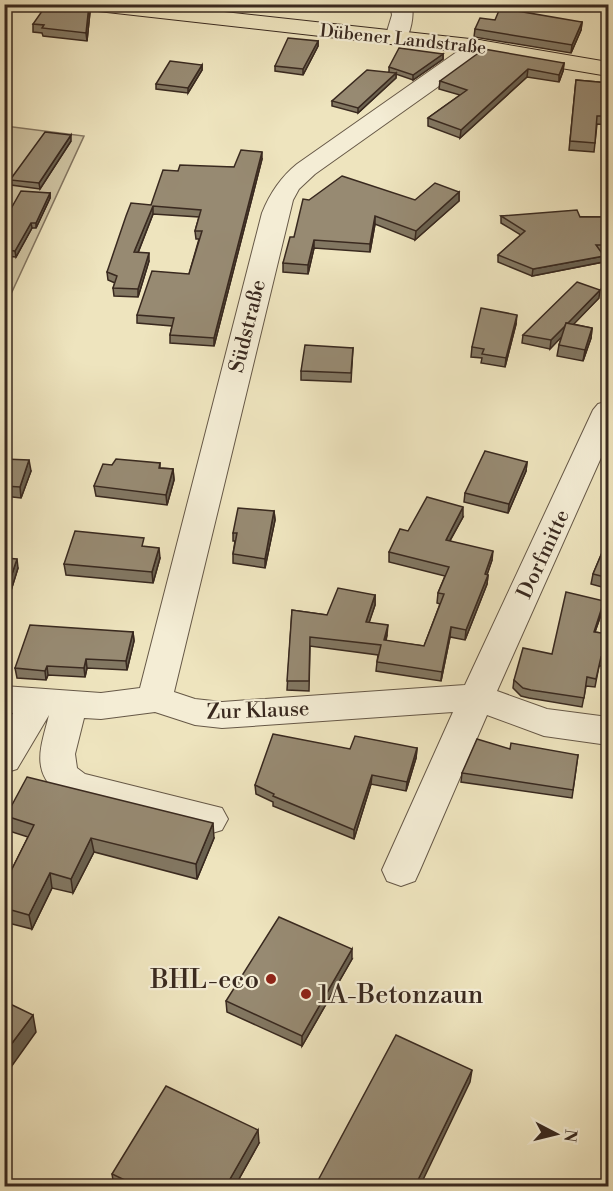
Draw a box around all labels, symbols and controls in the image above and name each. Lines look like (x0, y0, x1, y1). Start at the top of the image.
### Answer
street label: Dübener Landstraße (319, 19, 487, 60)
street label: Südstraße (224, 277, 272, 375)
street label: Dorfmitte (512, 506, 576, 603)
street label: Zur Klause (206, 696, 310, 726)
place label: BHL-eco (150, 964, 259, 996)
marker: BHL-eco (264, 972, 278, 986)
place label: 1A-Betonzaun (318, 979, 483, 1011)
marker: 1A-Betonzaun (299, 987, 313, 1001)
north arrow (526, 1104, 586, 1164)
text: N (559, 1128, 581, 1144)

